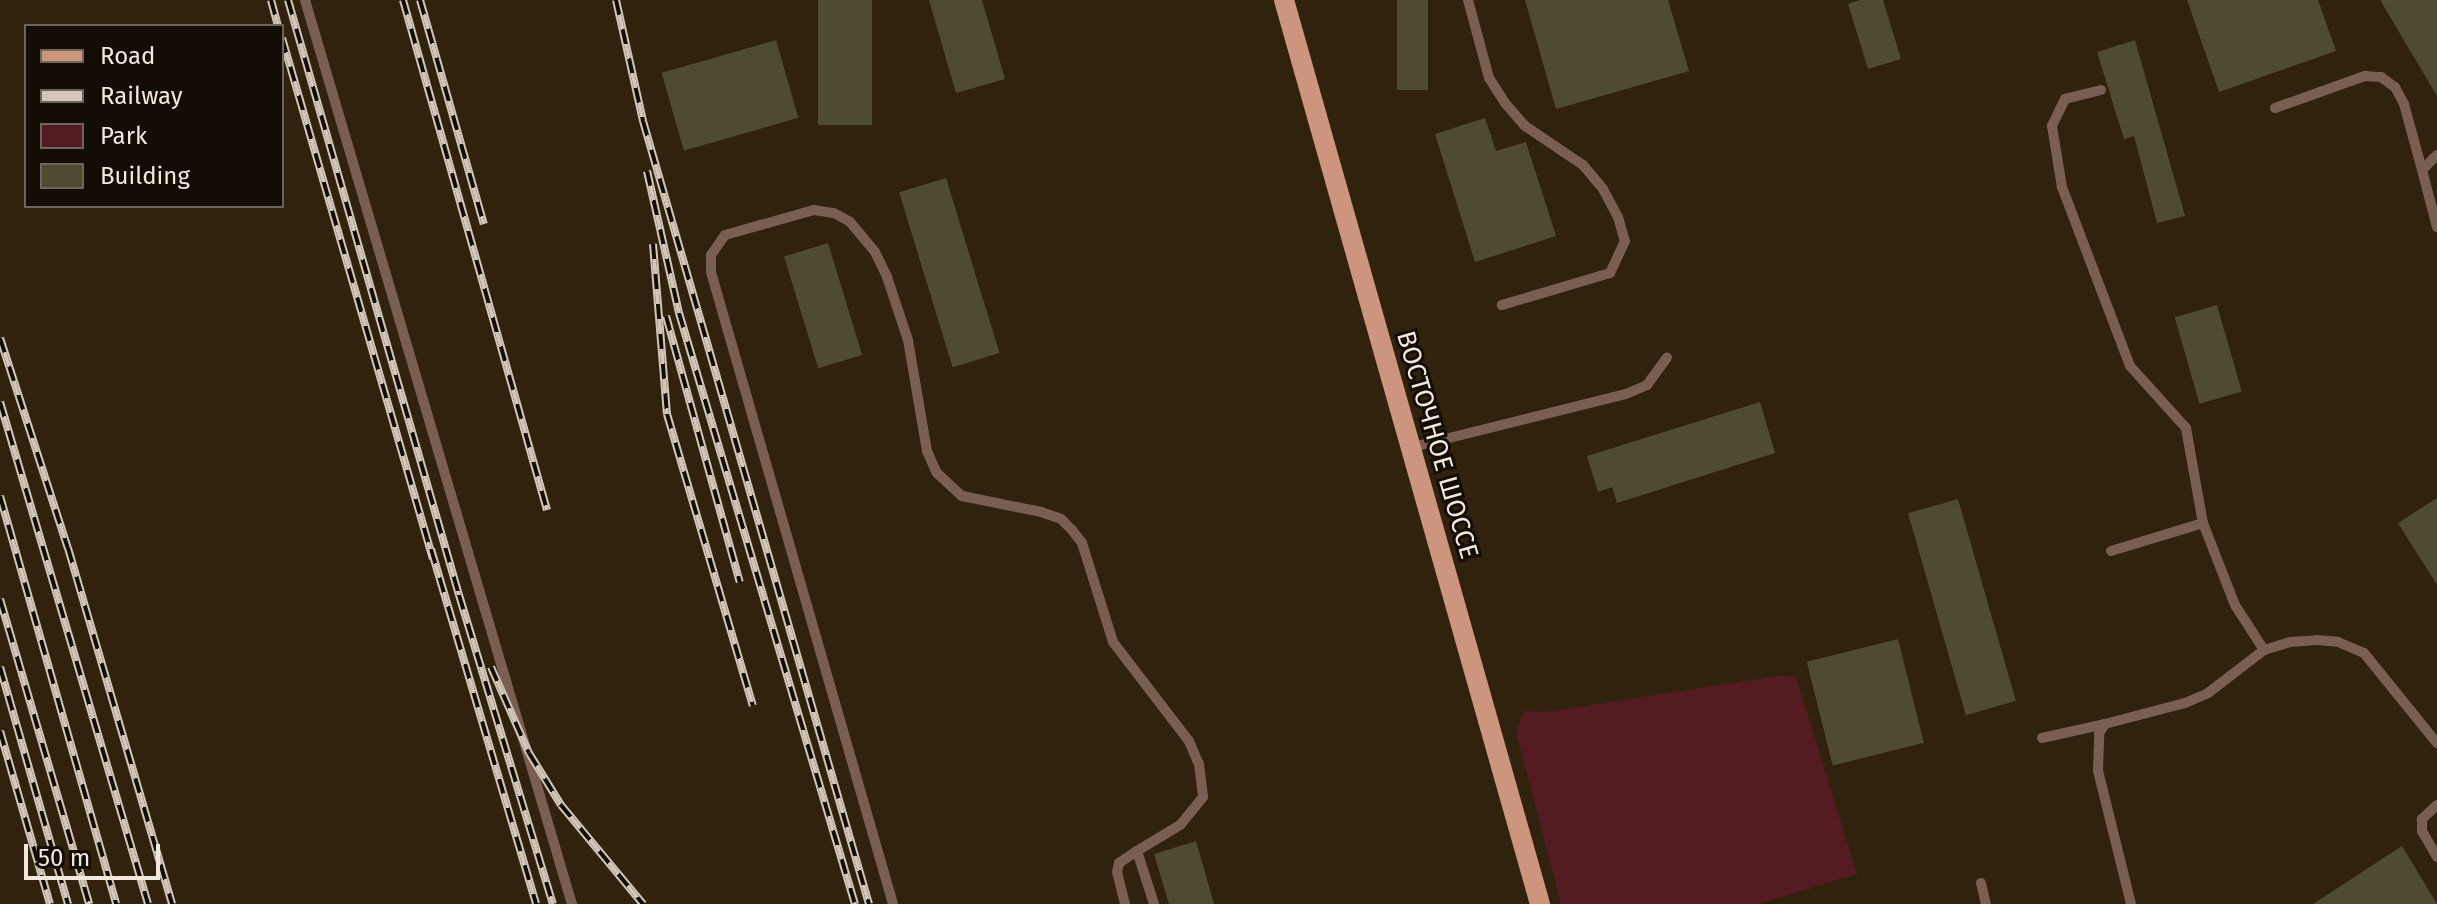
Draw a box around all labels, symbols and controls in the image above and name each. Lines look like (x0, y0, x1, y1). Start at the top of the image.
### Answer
legend (24, 24, 284, 208)
text: Road (100, 42, 155, 70)
text: Railway (100, 82, 183, 110)
text: Park (100, 122, 147, 150)
text: Building (100, 162, 190, 190)
street label: ВОСТОЧНОЕ ШОССЕ (1390, 327, 1484, 563)
scale bar (28, 828, 164, 878)
text: 50 m (38, 844, 90, 872)

